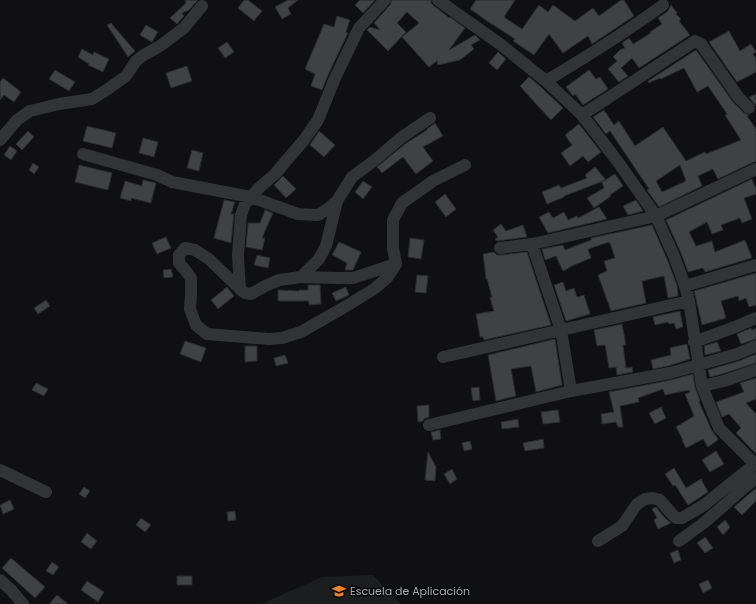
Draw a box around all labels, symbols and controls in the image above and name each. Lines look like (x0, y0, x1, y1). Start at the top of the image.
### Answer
school or university icon: Escuela de Aplicación (331, 583, 347, 599)
place label: Escuela de Aplicación (350, 583, 470, 599)

